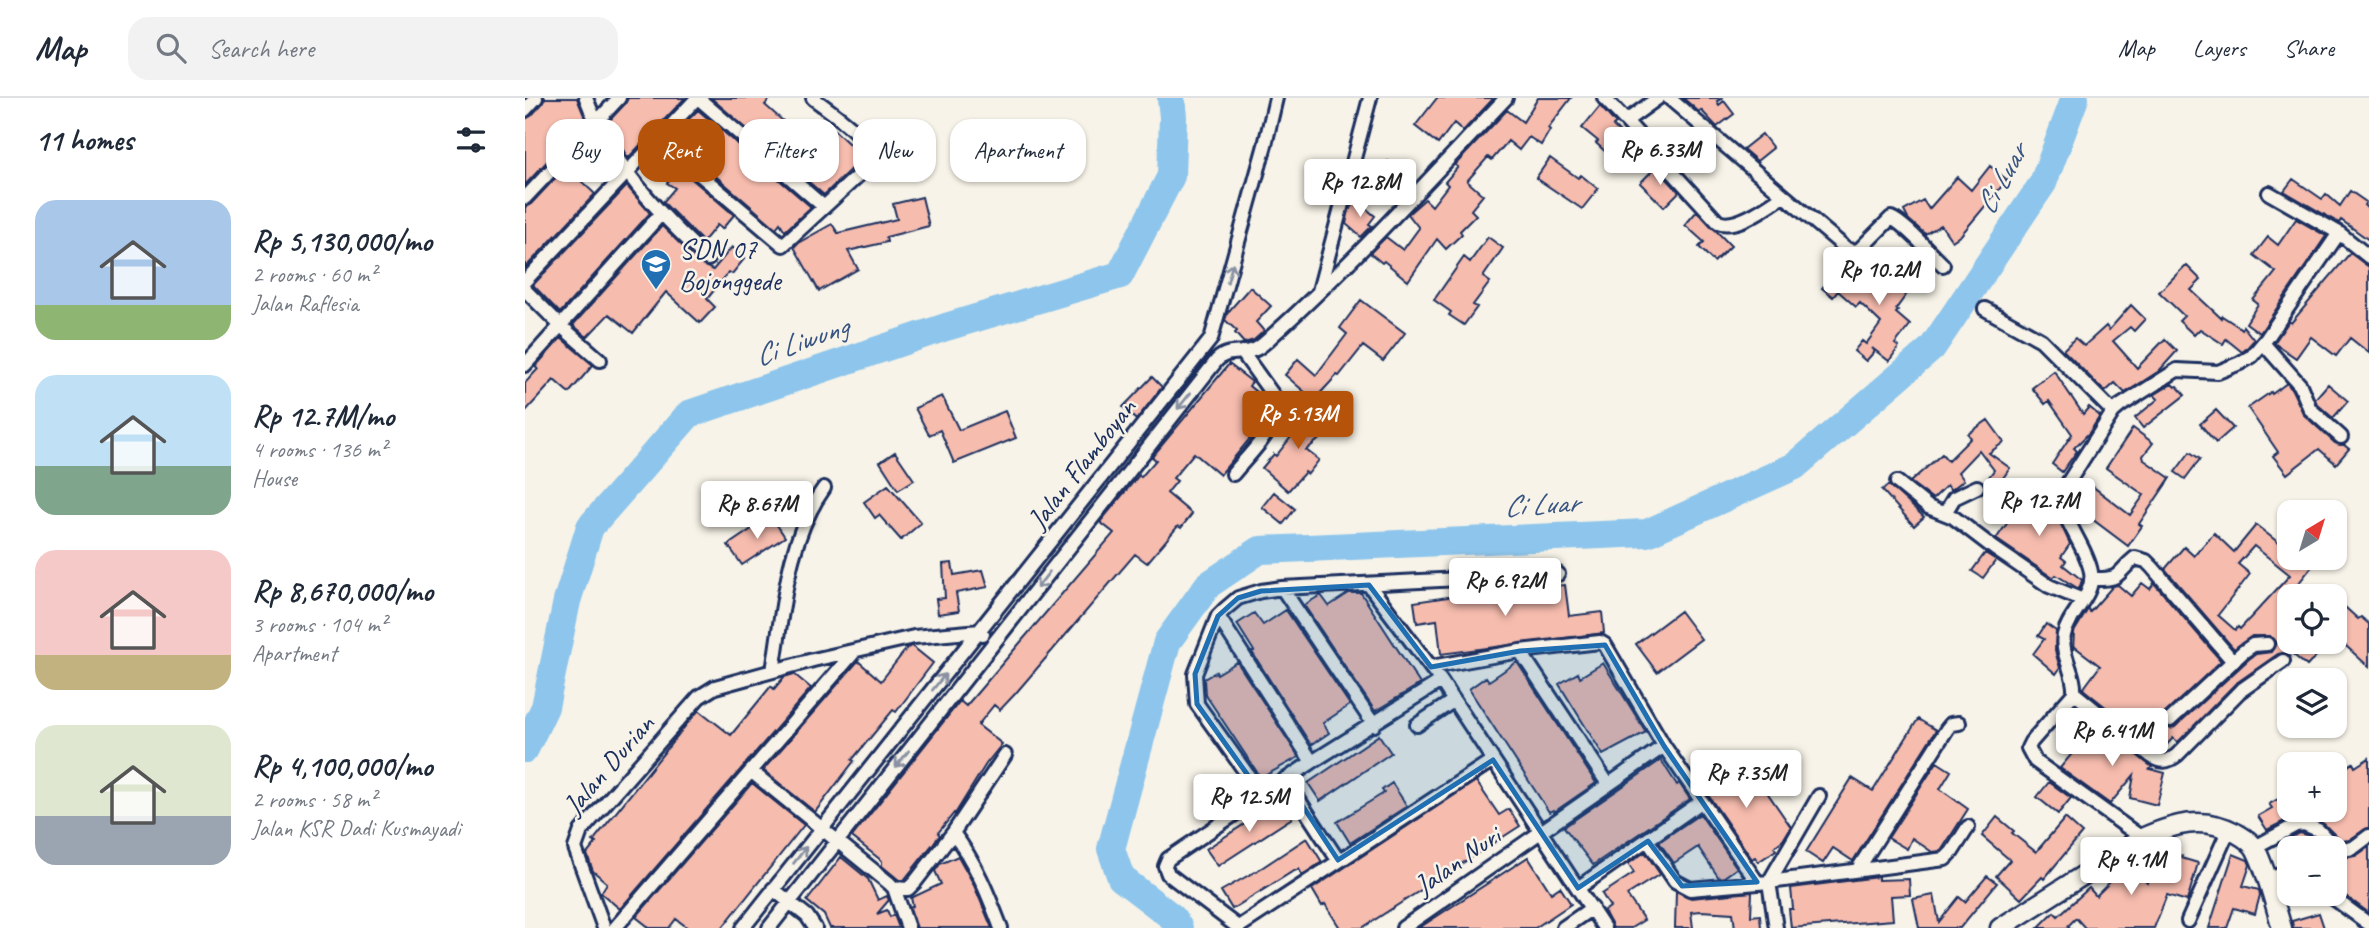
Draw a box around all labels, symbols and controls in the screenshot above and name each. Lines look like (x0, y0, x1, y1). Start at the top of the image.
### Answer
search box (128, 17, 618, 80)
text: Map (35, 27, 86, 69)
icon: search (152, 29, 190, 67)
text: Search here (208, 32, 314, 65)
text: Map (2118, 33, 2155, 63)
text: Layers (2193, 33, 2246, 63)
text: Share (2284, 33, 2334, 63)
chip: Buy (546, 119, 624, 182)
chip: Rent (638, 119, 725, 182)
chip: Filters (739, 119, 839, 182)
chip: New (853, 119, 936, 182)
chip: Apartment (950, 119, 1086, 182)
text: 11 homes (35, 121, 133, 159)
icon: filters (452, 121, 490, 159)
pin: Rp 6.33M (1588, 127, 1732, 187)
water label: Ci Luar (1966, 133, 2038, 221)
text: Rp 6.33M (1620, 135, 1700, 164)
pin: Rp 12.8M (1288, 159, 1432, 219)
text: Rp 12.8M (1320, 167, 1400, 196)
text: Rp 5,130,000/mo (252, 222, 432, 260)
icon: home (91, 228, 175, 312)
place label: SDN 07 Bojonggede (679, 231, 782, 298)
school or university icon: SDN 07 Bojonggede (639, 247, 673, 291)
pin: Rp 10.2M (1807, 248, 1951, 307)
text: Rp 10.2M (1839, 255, 1919, 284)
text: 2 rooms · 60 m² (252, 260, 376, 289)
one-way arrow (1224, 262, 1237, 285)
text: Jalan Raflesia (252, 289, 358, 318)
water label: Ci Liwung (749, 306, 857, 375)
street label: Jalan Flamboyan (1018, 390, 1144, 537)
one-way arrow (1176, 392, 1191, 410)
pin: Rp 5.13M (1226, 392, 1370, 451)
text: Rp 12.7M/mo (252, 397, 394, 435)
text: Rp 5.13M (1258, 399, 1338, 428)
icon: home (91, 403, 175, 487)
text: 4 rooms · 136 m² (252, 435, 387, 464)
text: House (252, 464, 297, 493)
pin: Rp 12.7M (1967, 478, 2111, 538)
pin: Rp 8.67M (685, 482, 829, 541)
water label: Ci Luar (1503, 483, 1584, 525)
text: Rp 12.7M (1999, 486, 2079, 515)
text: Rp 8.67M (717, 489, 797, 518)
north arrow (2277, 500, 2347, 570)
map controls (2277, 500, 2347, 906)
pin: Rp 6.92M (1433, 559, 1577, 618)
text: Rp 6.92M (1465, 566, 1545, 595)
one-way arrow (1036, 570, 1051, 589)
text: Rp 8,670,000/mo (252, 572, 433, 610)
icon: home (91, 578, 175, 662)
button: locate (2277, 584, 2347, 654)
text: 3 rooms · 104 m² (252, 610, 387, 639)
text: Apartment (252, 639, 337, 668)
button: layers (2277, 668, 2347, 738)
one-way arrow (931, 674, 946, 692)
street label: Jalan Durian (554, 706, 662, 823)
pin: Rp 6.41M (2040, 708, 2184, 768)
text: Rp 6.41M (2072, 716, 2152, 745)
text: Rp 4,100,000/mo (252, 747, 432, 785)
one-way arrow (895, 749, 910, 767)
pin: Rp 7.35M (1674, 750, 1818, 810)
button: + (2277, 752, 2347, 822)
icon: home (91, 753, 175, 837)
text: Rp 7.35M (1706, 758, 1786, 787)
pin: Rp 12.5M (1177, 774, 1321, 834)
text: Rp 12.5M (1209, 782, 1289, 811)
text: 2 rooms · 58 m² (252, 785, 376, 814)
text: Jalan KSR Dadi Kusmayadi (252, 814, 460, 843)
street label: Jalan Nuri (1406, 816, 1510, 904)
button: − (2277, 836, 2347, 906)
pin: Rp 4.1M (2066, 838, 2196, 897)
text: Rp 4.1M (2096, 845, 2166, 874)
one-way arrow (792, 846, 807, 864)

